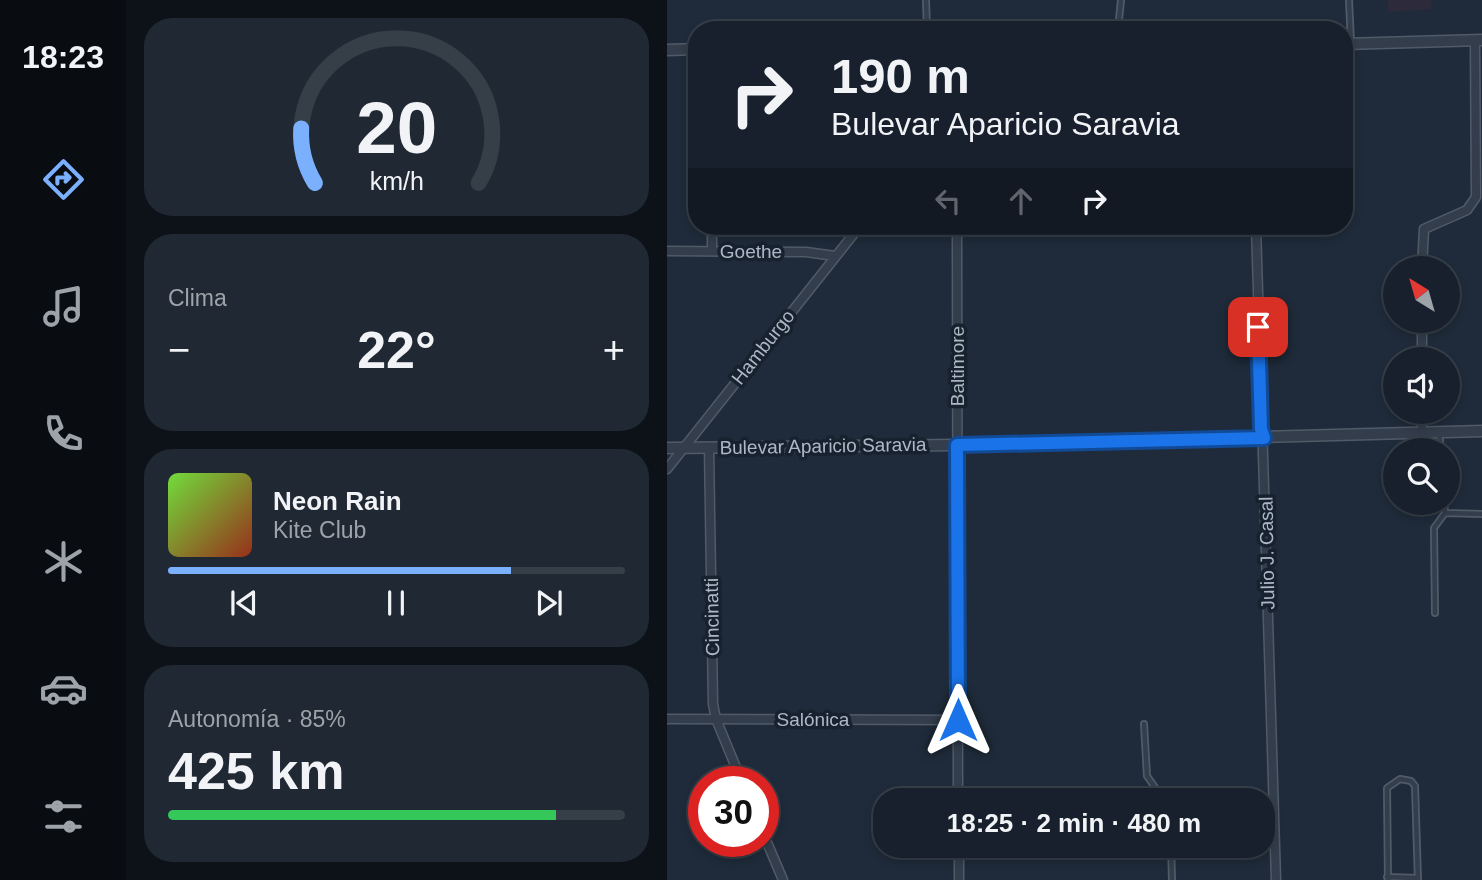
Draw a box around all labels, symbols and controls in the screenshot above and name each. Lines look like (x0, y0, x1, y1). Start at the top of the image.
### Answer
text: 18:23 (22, 39, 104, 75)
icon: right (716, 49, 807, 140)
text: 190 m (831, 49, 970, 103)
text: 20 (356, 87, 437, 168)
text: Bulevar Aparicio Saravia (831, 106, 1180, 142)
icon: directions (39, 155, 88, 204)
text: km/h (369, 167, 424, 195)
icon: left (929, 182, 967, 220)
icon: ahead (1002, 182, 1040, 220)
icon: right (1075, 182, 1113, 220)
street label: Goethe (720, 241, 782, 262)
north arrow (1383, 256, 1460, 332)
map controls (1383, 256, 1460, 515)
icon: music (39, 282, 88, 331)
text: Clima (168, 285, 227, 311)
pin (1228, 297, 1288, 357)
street label: Hamburgo (727, 306, 799, 388)
icon: arrive (1239, 308, 1277, 346)
text: 22° (357, 321, 436, 379)
street label: Baltimore (947, 326, 968, 406)
text: − (168, 329, 190, 371)
text: + (603, 329, 625, 371)
button: sound (1383, 347, 1460, 424)
icon: phone (39, 409, 88, 458)
street label: Bulevar Aparicio Saravia (719, 434, 927, 458)
button: search (1383, 438, 1460, 515)
text: Neon Rain (273, 486, 402, 516)
street label: Julio J. Casal (1256, 496, 1278, 610)
text: Kite Club (273, 517, 366, 543)
icon: climate (39, 537, 88, 586)
street label: Cincinatti (701, 578, 723, 656)
icon: previous (225, 584, 263, 622)
icon: pause (377, 584, 415, 622)
icon: next (530, 584, 568, 622)
icon: car (39, 664, 88, 713)
position arrow (921, 683, 995, 757)
text: Autonomía · 85% (168, 706, 346, 732)
street label: Salónica (777, 709, 850, 730)
text: 425 km (168, 742, 344, 800)
speed limit sign: 30 (688, 766, 779, 857)
icon: filters (39, 792, 88, 841)
text: 18:25 · 2 min · 480 m (947, 808, 1201, 838)

